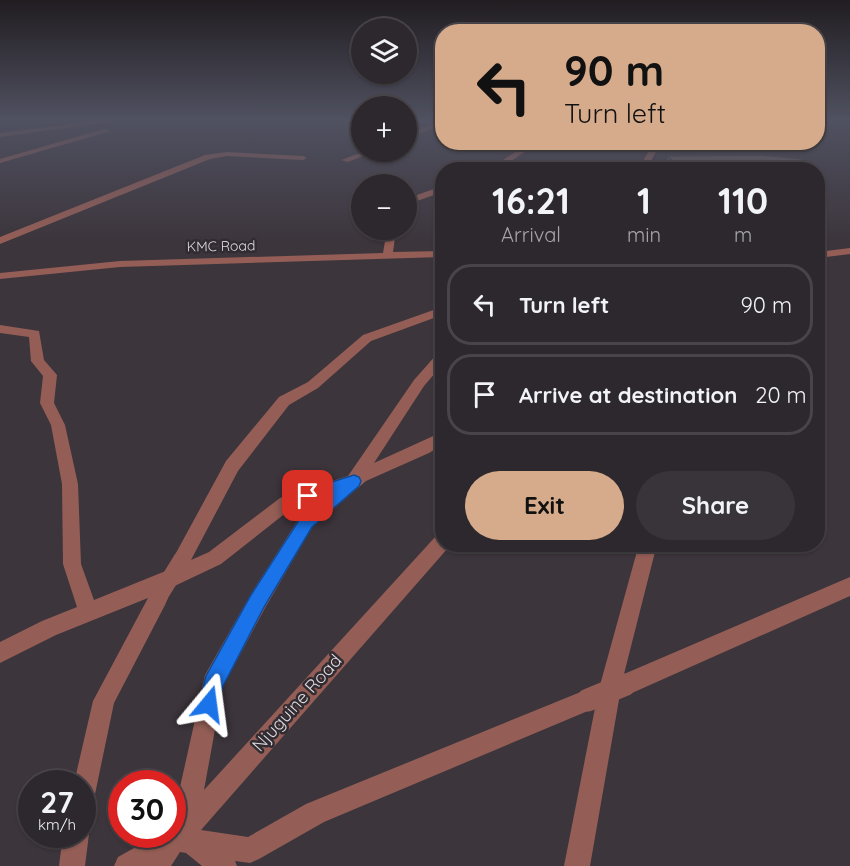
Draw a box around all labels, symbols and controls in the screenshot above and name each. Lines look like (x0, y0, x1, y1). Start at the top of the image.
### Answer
map controls (351, 18, 417, 240)
button: layers (351, 18, 417, 84)
text: 90 m (564, 44, 664, 97)
icon: left (465, 48, 543, 126)
button: + (351, 96, 417, 162)
text: Turn left (564, 96, 666, 130)
button: − (351, 174, 417, 240)
text: 16:21 (492, 178, 570, 223)
text: 1 (637, 178, 651, 223)
text: 110 (718, 178, 768, 223)
text: Arrival (501, 222, 561, 247)
text: min (627, 222, 661, 247)
text: m (734, 222, 752, 247)
street label: KMC Road (186, 236, 256, 256)
icon: left (468, 288, 501, 321)
text: Turn left (519, 291, 609, 319)
text: 90 m (741, 291, 792, 319)
icon: arrive (468, 378, 501, 411)
text: Arrive at destination (519, 381, 737, 409)
text: 20 m (755, 381, 807, 409)
pin (282, 470, 333, 521)
button: Exit (465, 471, 624, 540)
button: Share (636, 471, 795, 540)
icon: arrive (291, 479, 324, 512)
street label: Njuguine Road (247, 649, 346, 756)
position arrow (177, 672, 241, 736)
speed limit sign: 30 (108, 770, 186, 848)
text: 27 (40, 783, 74, 821)
text: km/h (38, 815, 76, 834)

